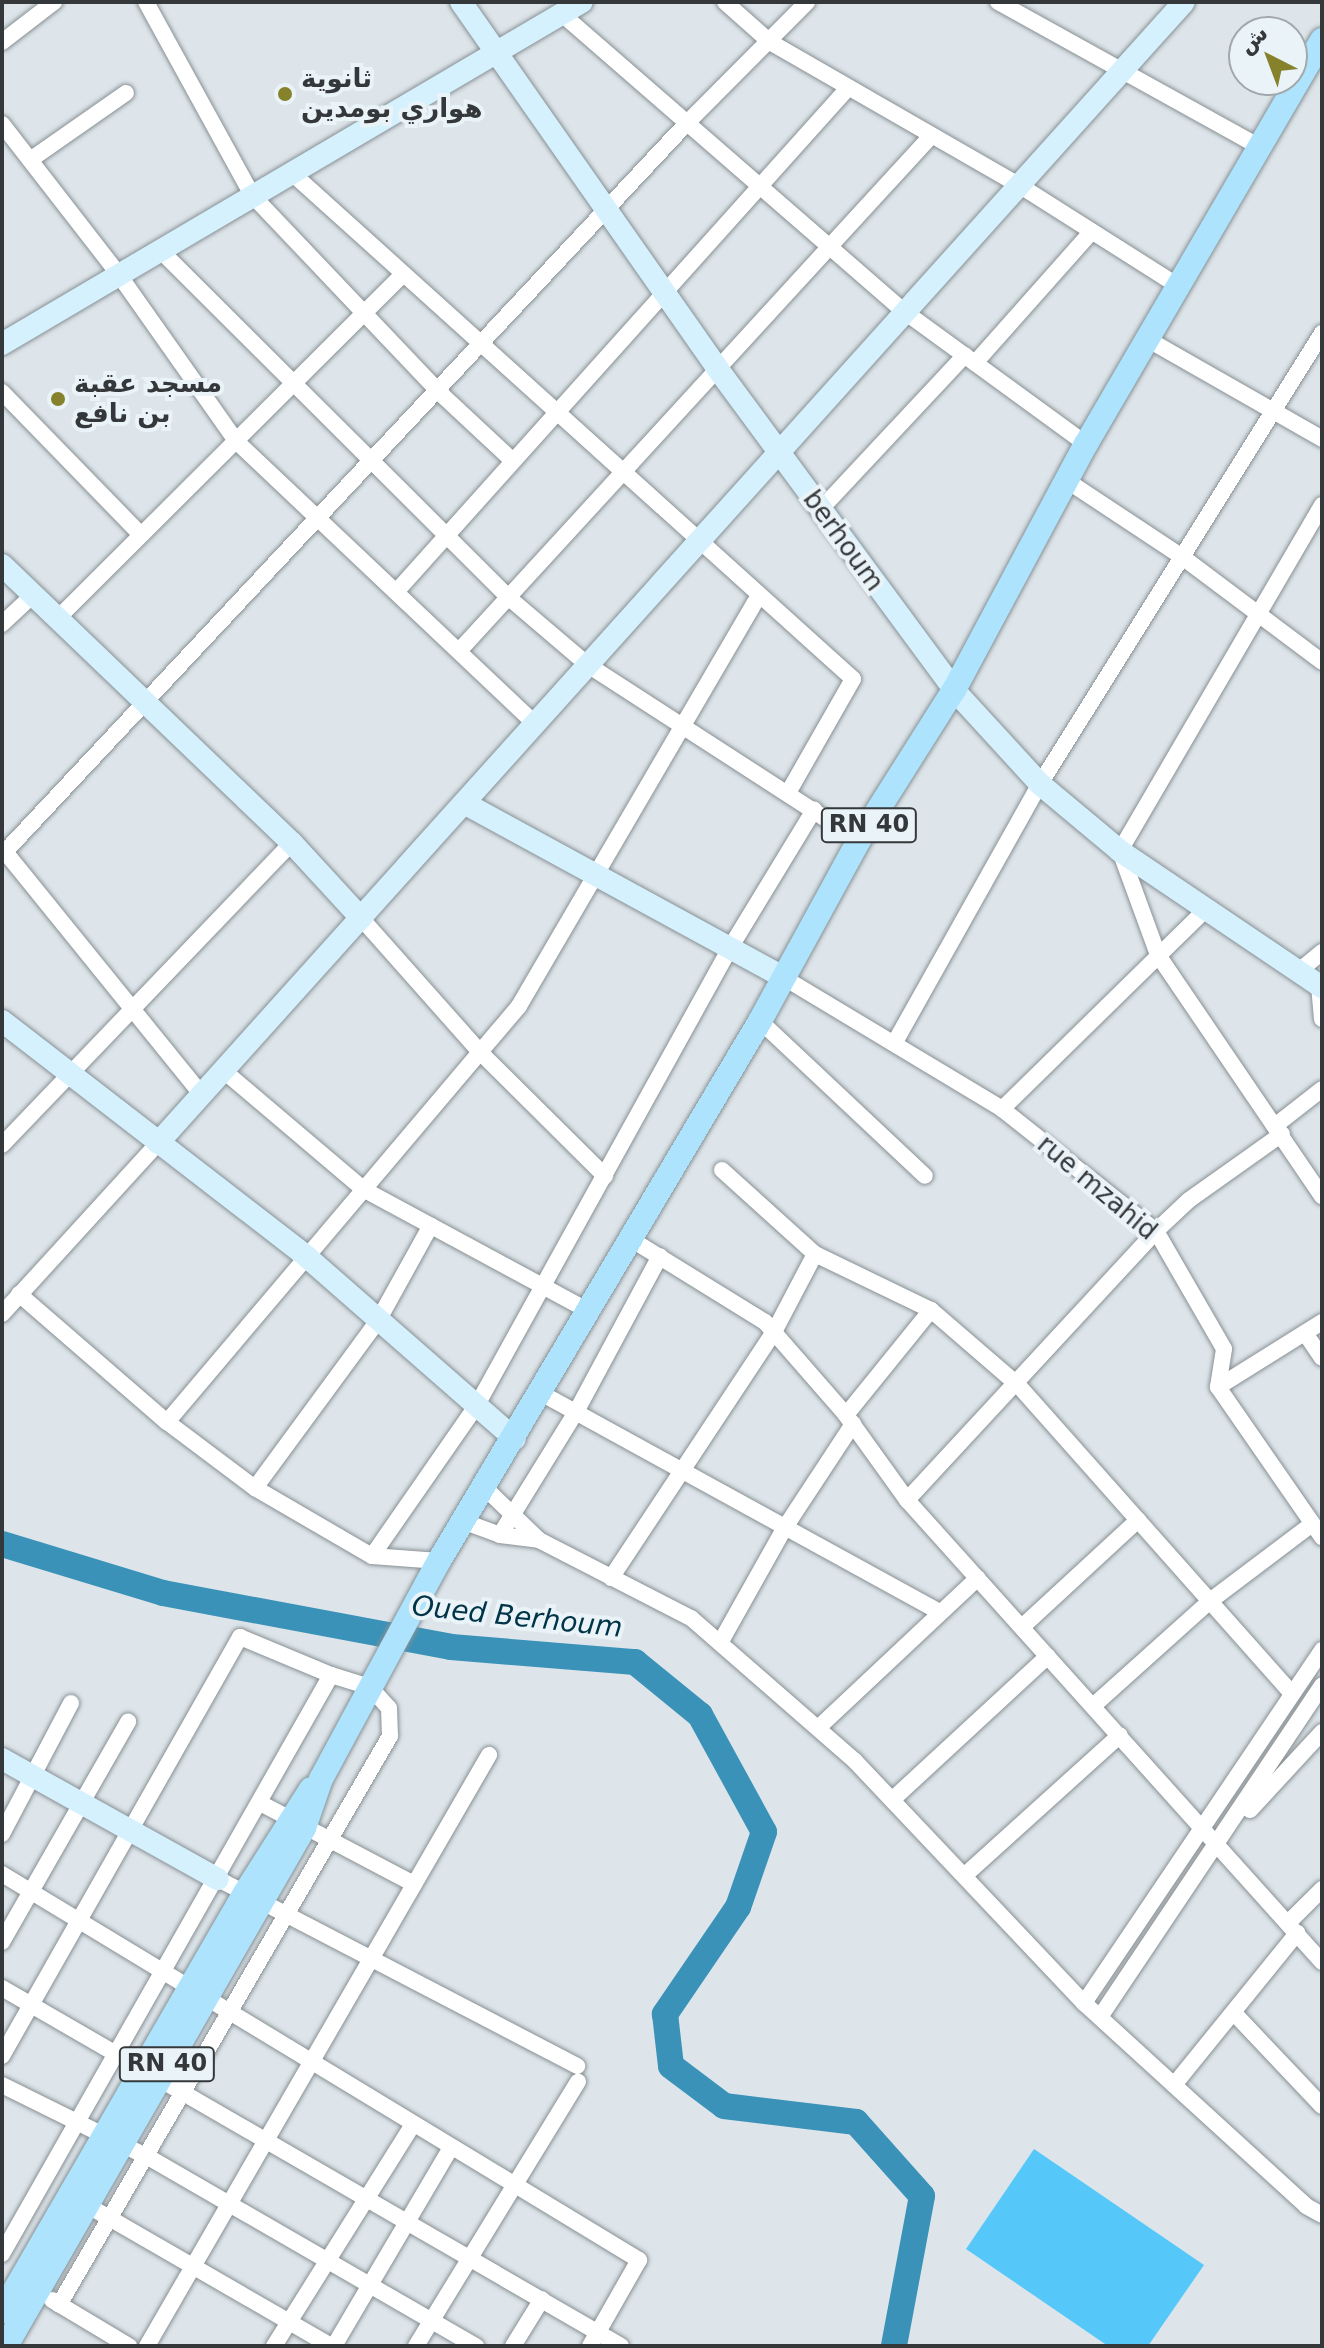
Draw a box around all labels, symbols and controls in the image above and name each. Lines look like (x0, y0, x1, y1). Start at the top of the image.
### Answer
north arrow (1228, 16, 1308, 96)
text: ش (1233, 20, 1273, 59)
place label: ثانوية هواري بومدين (301, 63, 482, 124)
marker: ثانوية هواري بومدين (276, 85, 294, 103)
place label: مسجد عقبة بن نافع (74, 368, 222, 430)
marker: مسجد عقبة بن نافع (49, 390, 67, 408)
street label: berhoum (796, 485, 890, 597)
road number: RN 40 (819, 805, 919, 845)
street label: rue mzahid (1031, 1129, 1163, 1247)
water label: Oued Berhoum (410, 1589, 624, 1645)
road number: RN 40 (117, 2044, 217, 2084)

